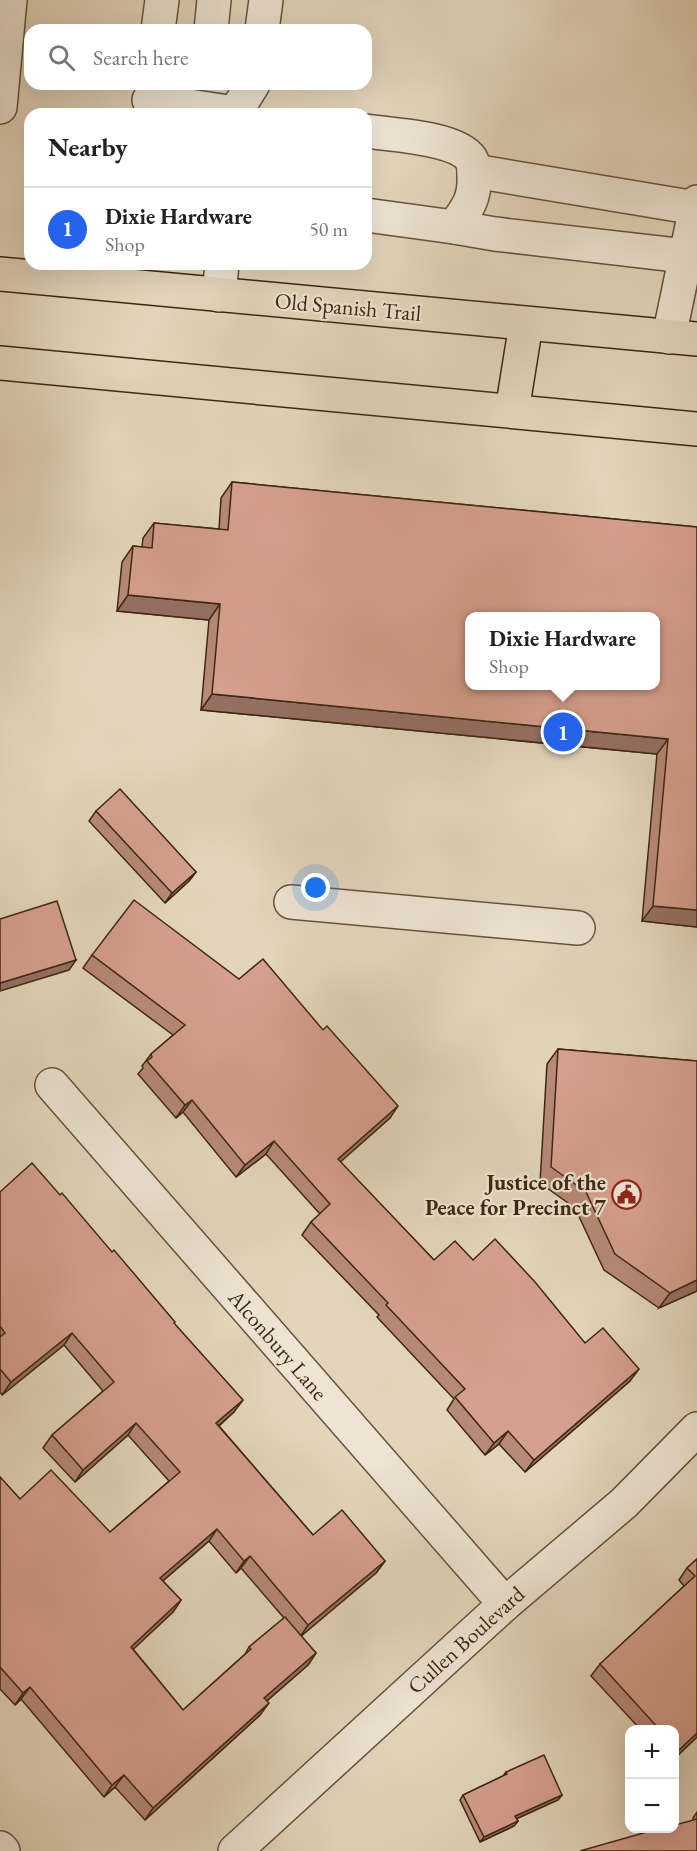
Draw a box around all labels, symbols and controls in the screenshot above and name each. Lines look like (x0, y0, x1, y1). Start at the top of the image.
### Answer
search box (24, 24, 372, 90)
icon: search (45, 41, 78, 74)
text: Search here (93, 43, 188, 72)
text: Nearby (48, 130, 128, 164)
text: Dixie Hardware (105, 202, 252, 231)
text: 1 (62, 216, 73, 242)
text: 50 m (309, 216, 348, 242)
text: Shop (105, 231, 145, 257)
street label: Old Spanish Trail (274, 286, 422, 328)
popup (465, 612, 660, 690)
text: Dixie Hardware (489, 624, 636, 653)
text: Shop (489, 653, 529, 679)
pin: 1 (544, 710, 582, 754)
your location (301, 873, 330, 902)
place label: Justice of the Peace for Precinct 7 (425, 1168, 606, 1222)
public building icon: Justice of the Peace for Precinct 7 (611, 1179, 643, 1211)
street label: Alconbury Lane (221, 1283, 334, 1407)
street label: Cullen Boulevard (401, 1579, 531, 1700)
map controls (625, 1725, 679, 1833)
button: + (625, 1725, 679, 1779)
button: − (625, 1779, 679, 1833)

